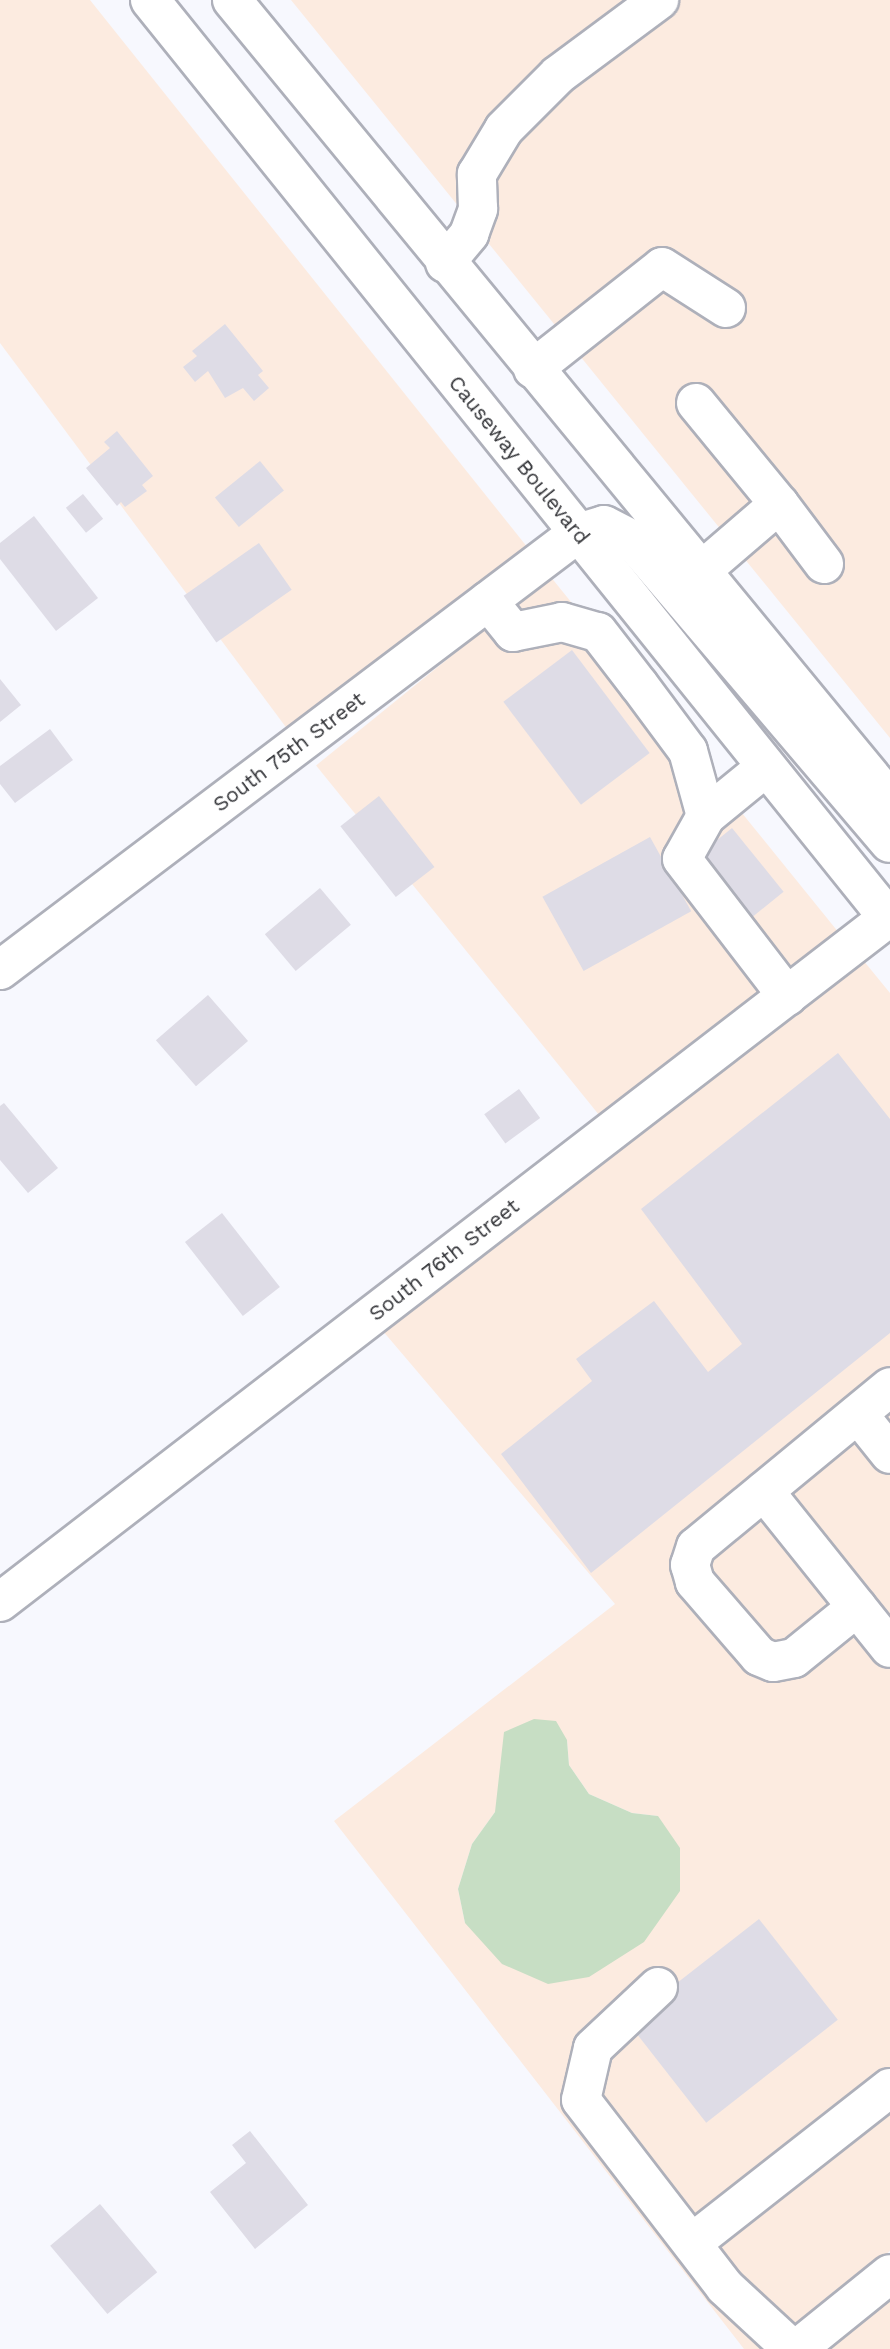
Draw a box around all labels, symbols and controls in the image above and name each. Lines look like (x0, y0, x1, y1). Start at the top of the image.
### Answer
street label: Causeway Boulevard (443, 370, 595, 550)
street label: South 75th Street (208, 687, 370, 817)
street label: South 76th Street (364, 1193, 524, 1327)

